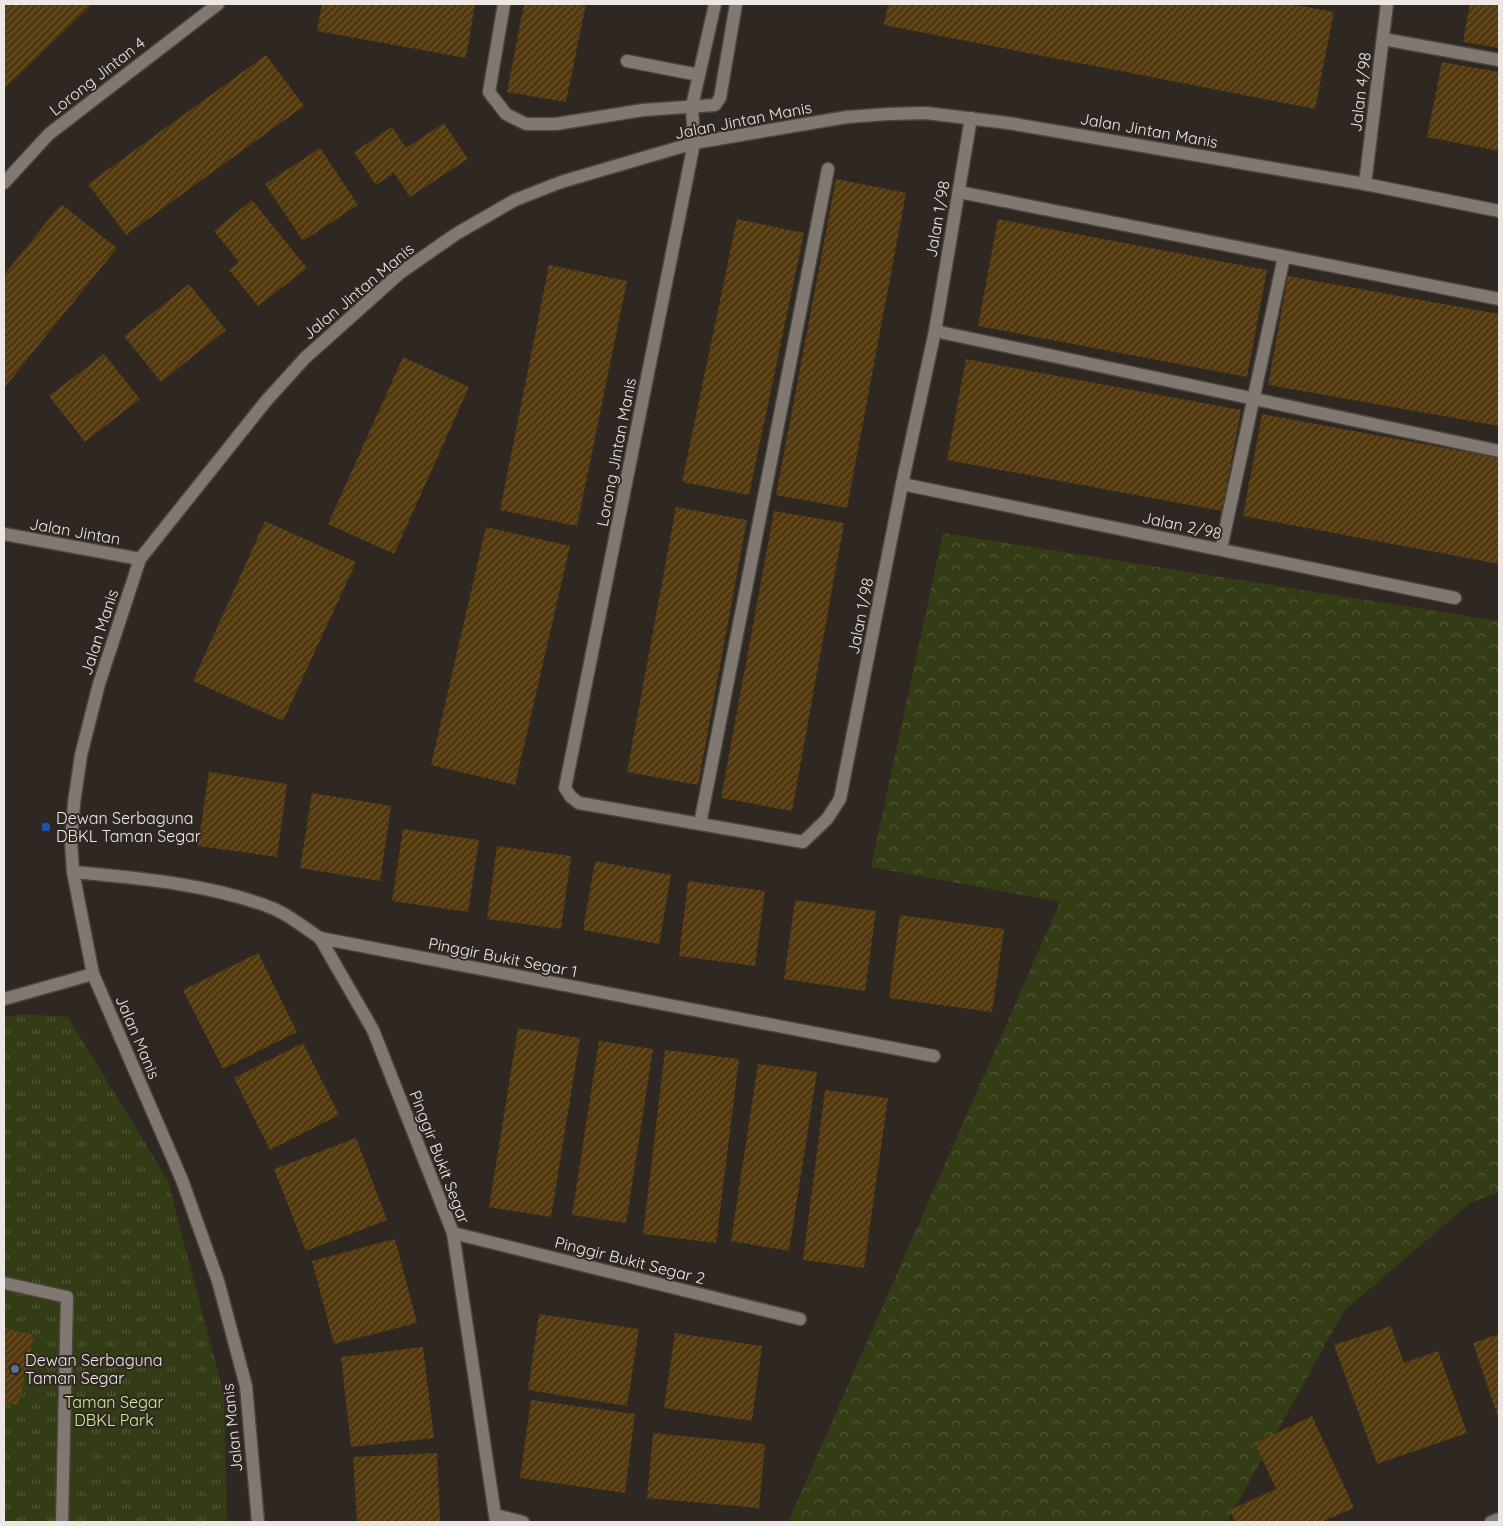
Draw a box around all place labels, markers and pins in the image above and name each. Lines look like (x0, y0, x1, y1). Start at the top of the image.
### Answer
place label: Dewan Serbaguna DBKL Taman Segar (56, 808, 201, 846)
marker: Dewan Serbaguna DBKL Taman Segar (40, 821, 52, 833)
place label: Dewan Serbaguna Taman Segar (25, 1350, 163, 1388)
marker: Dewan Serbaguna Taman Segar (9, 1363, 21, 1375)

